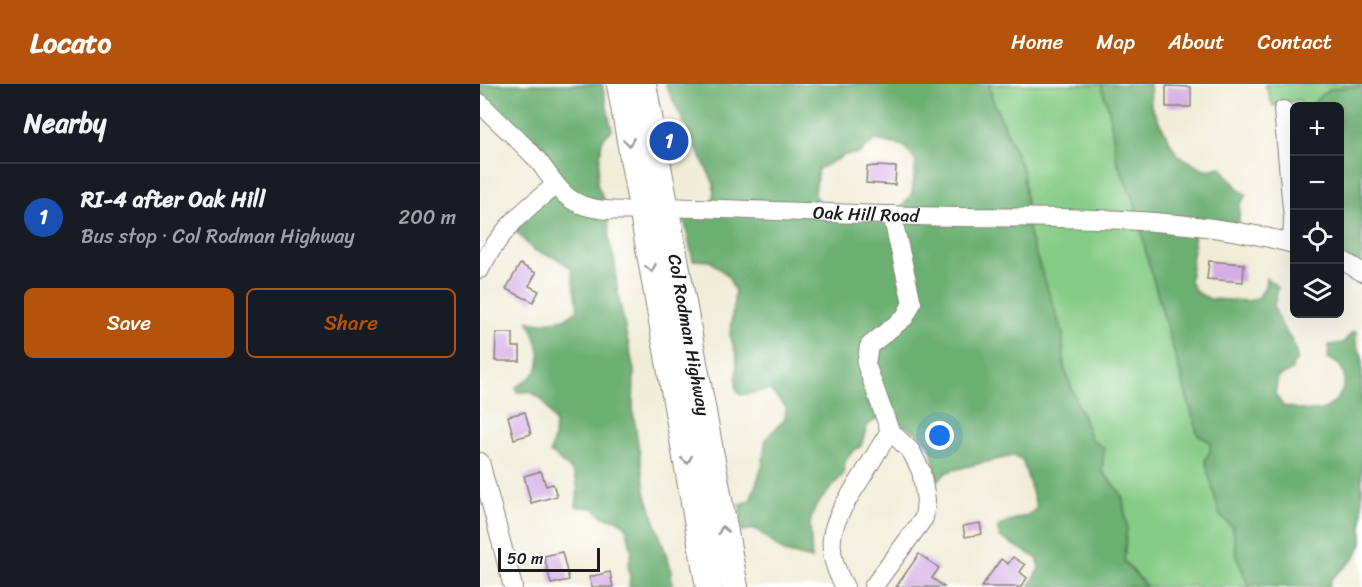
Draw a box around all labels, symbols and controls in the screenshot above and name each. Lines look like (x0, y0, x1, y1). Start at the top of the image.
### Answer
text: Locato (30, 18, 111, 67)
text: Home (1011, 23, 1063, 61)
text: Map (1096, 23, 1135, 61)
text: About (1168, 23, 1225, 61)
text: Contact (1258, 23, 1332, 61)
text: Nearby (24, 100, 106, 146)
map controls (1290, 102, 1344, 318)
button: + (1290, 102, 1344, 156)
pin: 1 (650, 118, 688, 164)
one-way arrow (623, 137, 635, 146)
button: − (1290, 156, 1344, 210)
text: RI-4 after Oak Hill (81, 180, 265, 219)
street label: Oak Hill Road (812, 196, 921, 232)
text: 1 (39, 200, 48, 235)
text: 200 m (399, 200, 456, 235)
button: locate (1290, 210, 1344, 264)
text: Bus stop · Col Rodman Highway (81, 219, 355, 254)
street label: Col Rodman Highway (658, 251, 720, 419)
one-way arrow (644, 263, 657, 273)
button: layers (1290, 264, 1344, 318)
button: Save (24, 288, 234, 358)
button: Share (246, 288, 456, 358)
your location (925, 421, 954, 450)
one-way arrow (680, 455, 693, 465)
one-way arrow (717, 525, 730, 535)
text: 50 m (507, 544, 543, 573)
scale bar (498, 545, 600, 572)

